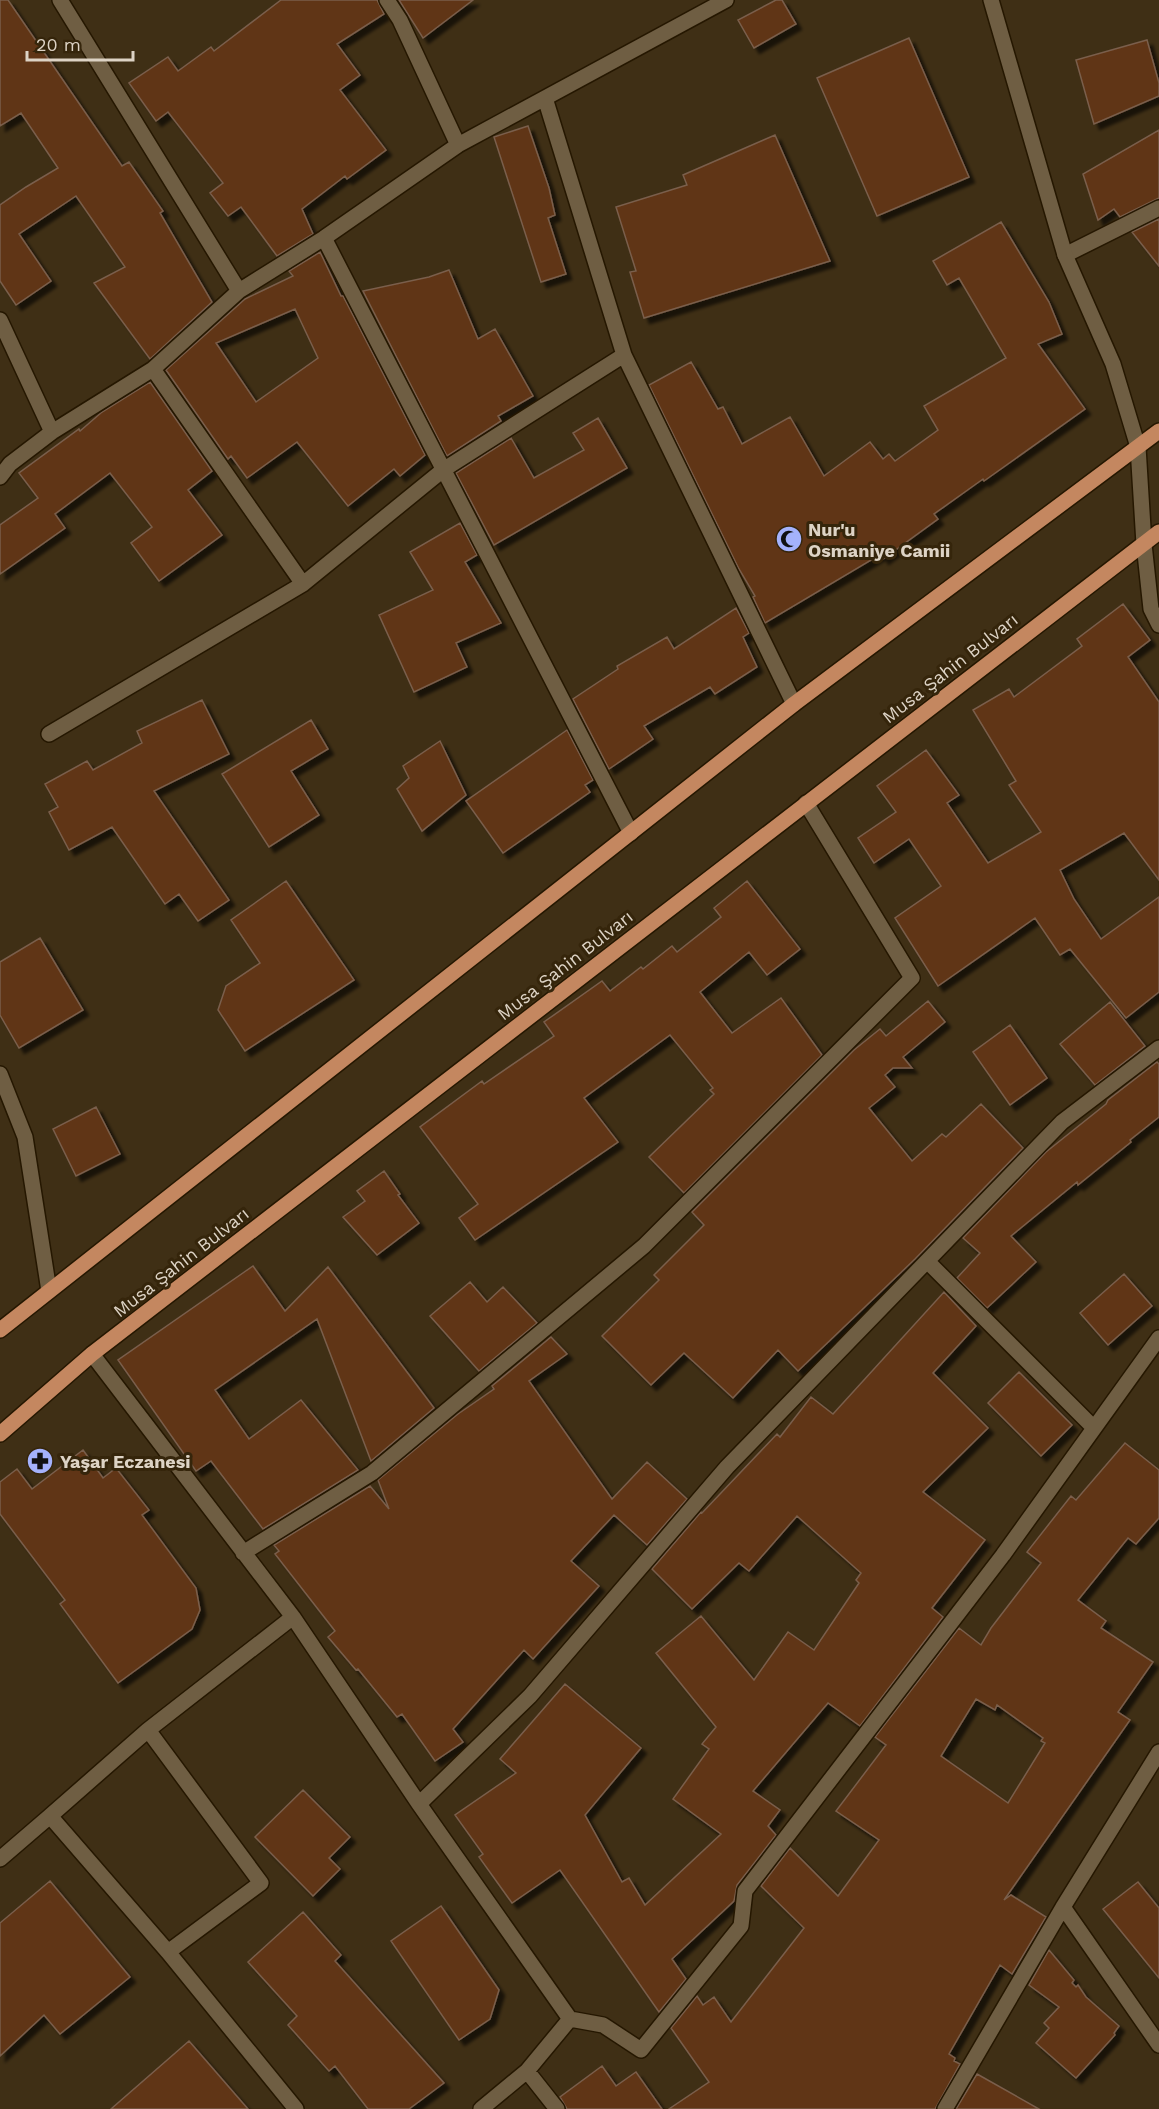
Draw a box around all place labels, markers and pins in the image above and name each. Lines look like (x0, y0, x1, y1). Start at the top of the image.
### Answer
place label: Nur'u Osmaniye Camii (808, 519, 950, 561)
mosque icon: Nur'u Osmaniye Camii (774, 524, 804, 554)
pharmacy icon: Yaşar Eczanesi (25, 1446, 55, 1476)
place label: Yaşar Eczanesi (60, 1451, 191, 1472)

